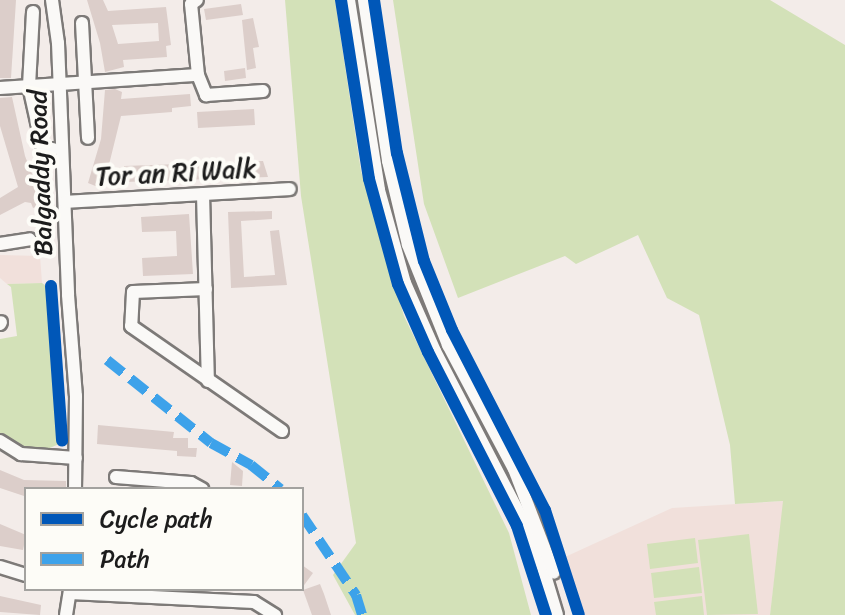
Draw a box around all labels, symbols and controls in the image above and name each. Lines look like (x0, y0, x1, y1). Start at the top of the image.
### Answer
street label: Balgaddy Road (23, 89, 59, 257)
street label: Tor an Rí Walk (95, 153, 257, 193)
legend (24, 487, 304, 591)
text: Cycle path (100, 498, 213, 540)
text: Path (100, 538, 150, 580)

